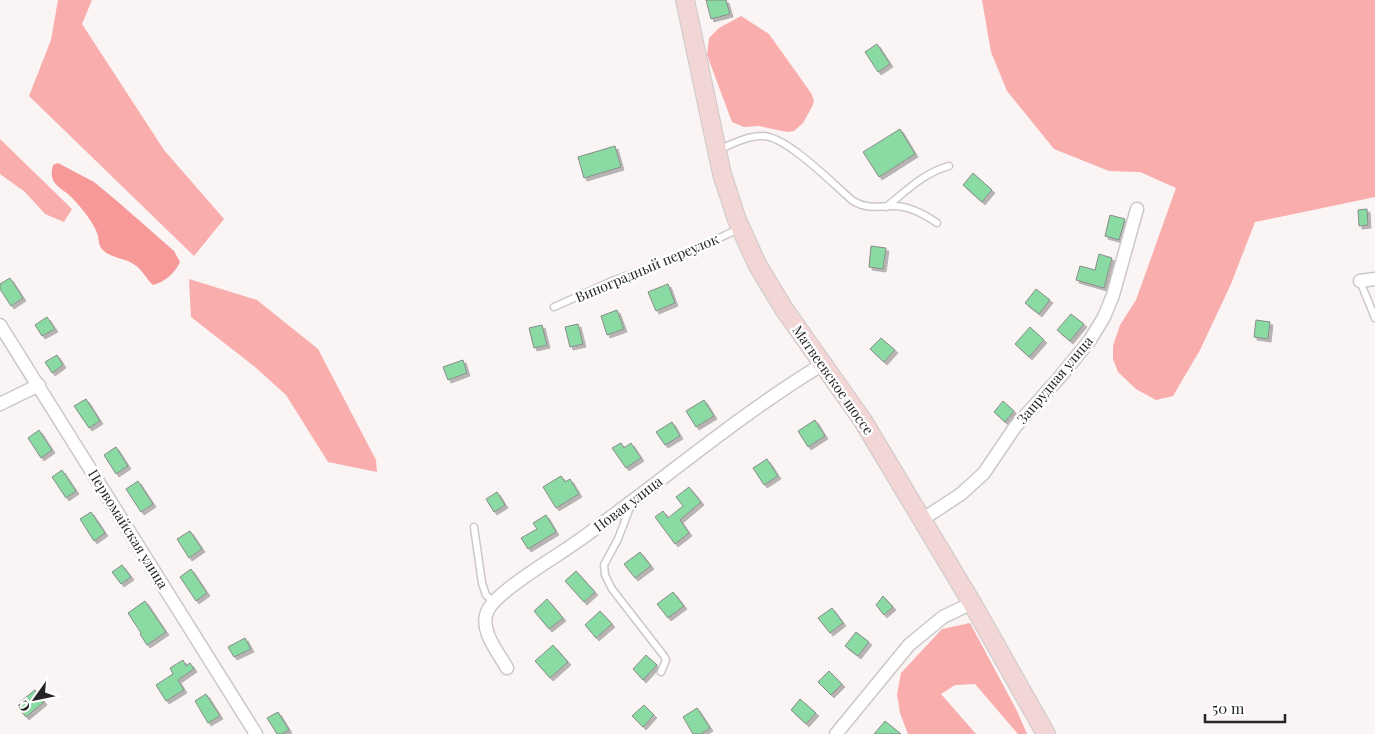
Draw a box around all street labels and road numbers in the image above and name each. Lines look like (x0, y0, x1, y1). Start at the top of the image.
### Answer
street label: Виноградный переулок (572, 229, 721, 306)
street label: Матвеевское шоссе (789, 321, 878, 438)
street label: Запрудная улица (1012, 332, 1097, 427)
street label: Первомайская улица (84, 466, 173, 592)
street label: Новая улица (589, 471, 666, 536)

